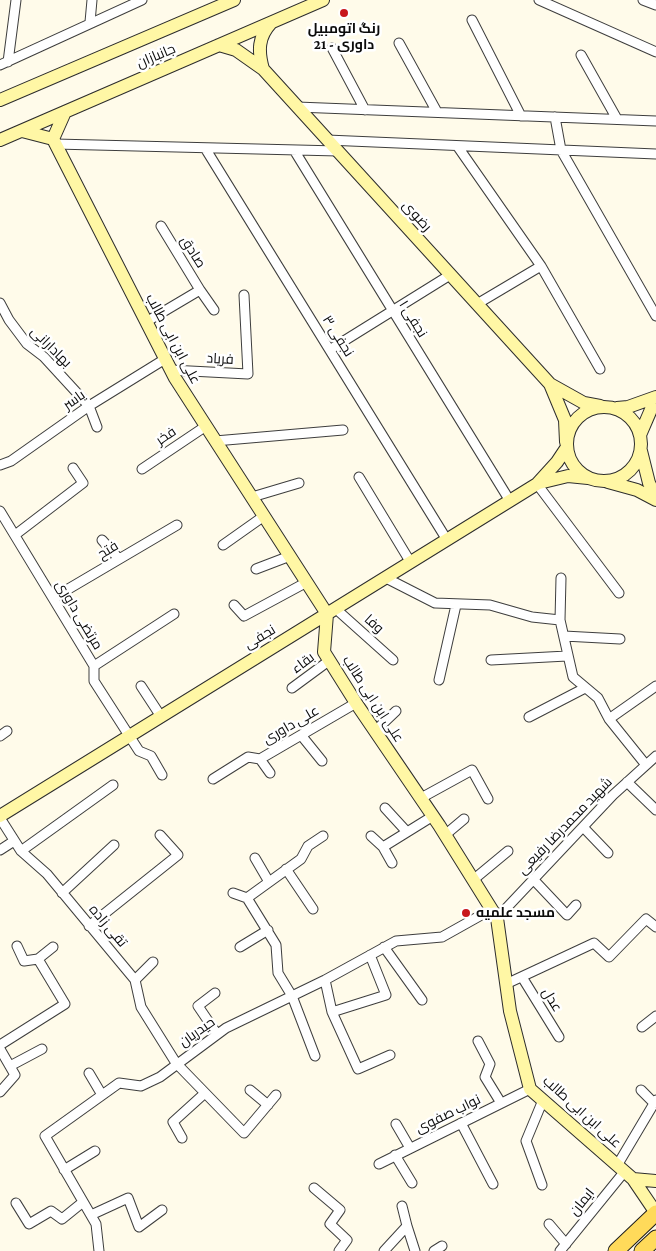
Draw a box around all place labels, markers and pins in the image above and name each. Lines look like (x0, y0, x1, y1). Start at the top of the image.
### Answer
marker: رنگ اتومبیل 21 - داوری (338, 7, 350, 19)
place label: رنگ اتومبیل 21 - داوری (308, 21, 380, 54)
place label: مسجد علمیه (476, 905, 555, 921)
marker: مسجد علمیه (460, 907, 472, 919)

